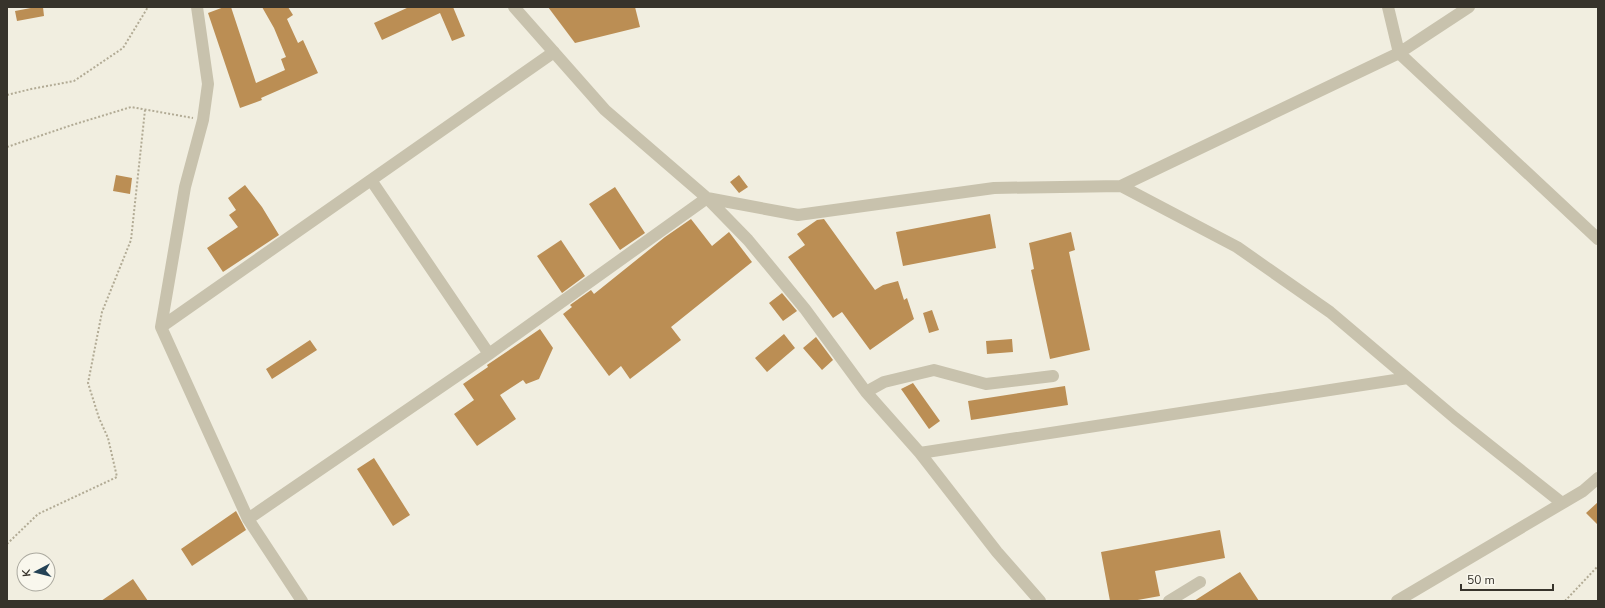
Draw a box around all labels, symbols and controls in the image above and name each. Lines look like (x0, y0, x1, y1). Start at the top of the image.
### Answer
north arrow (16, 552, 56, 592)
scale bar (1461, 566, 1553, 592)
text: K (19, 568, 34, 578)
text: 50 m (1467, 572, 1495, 588)

